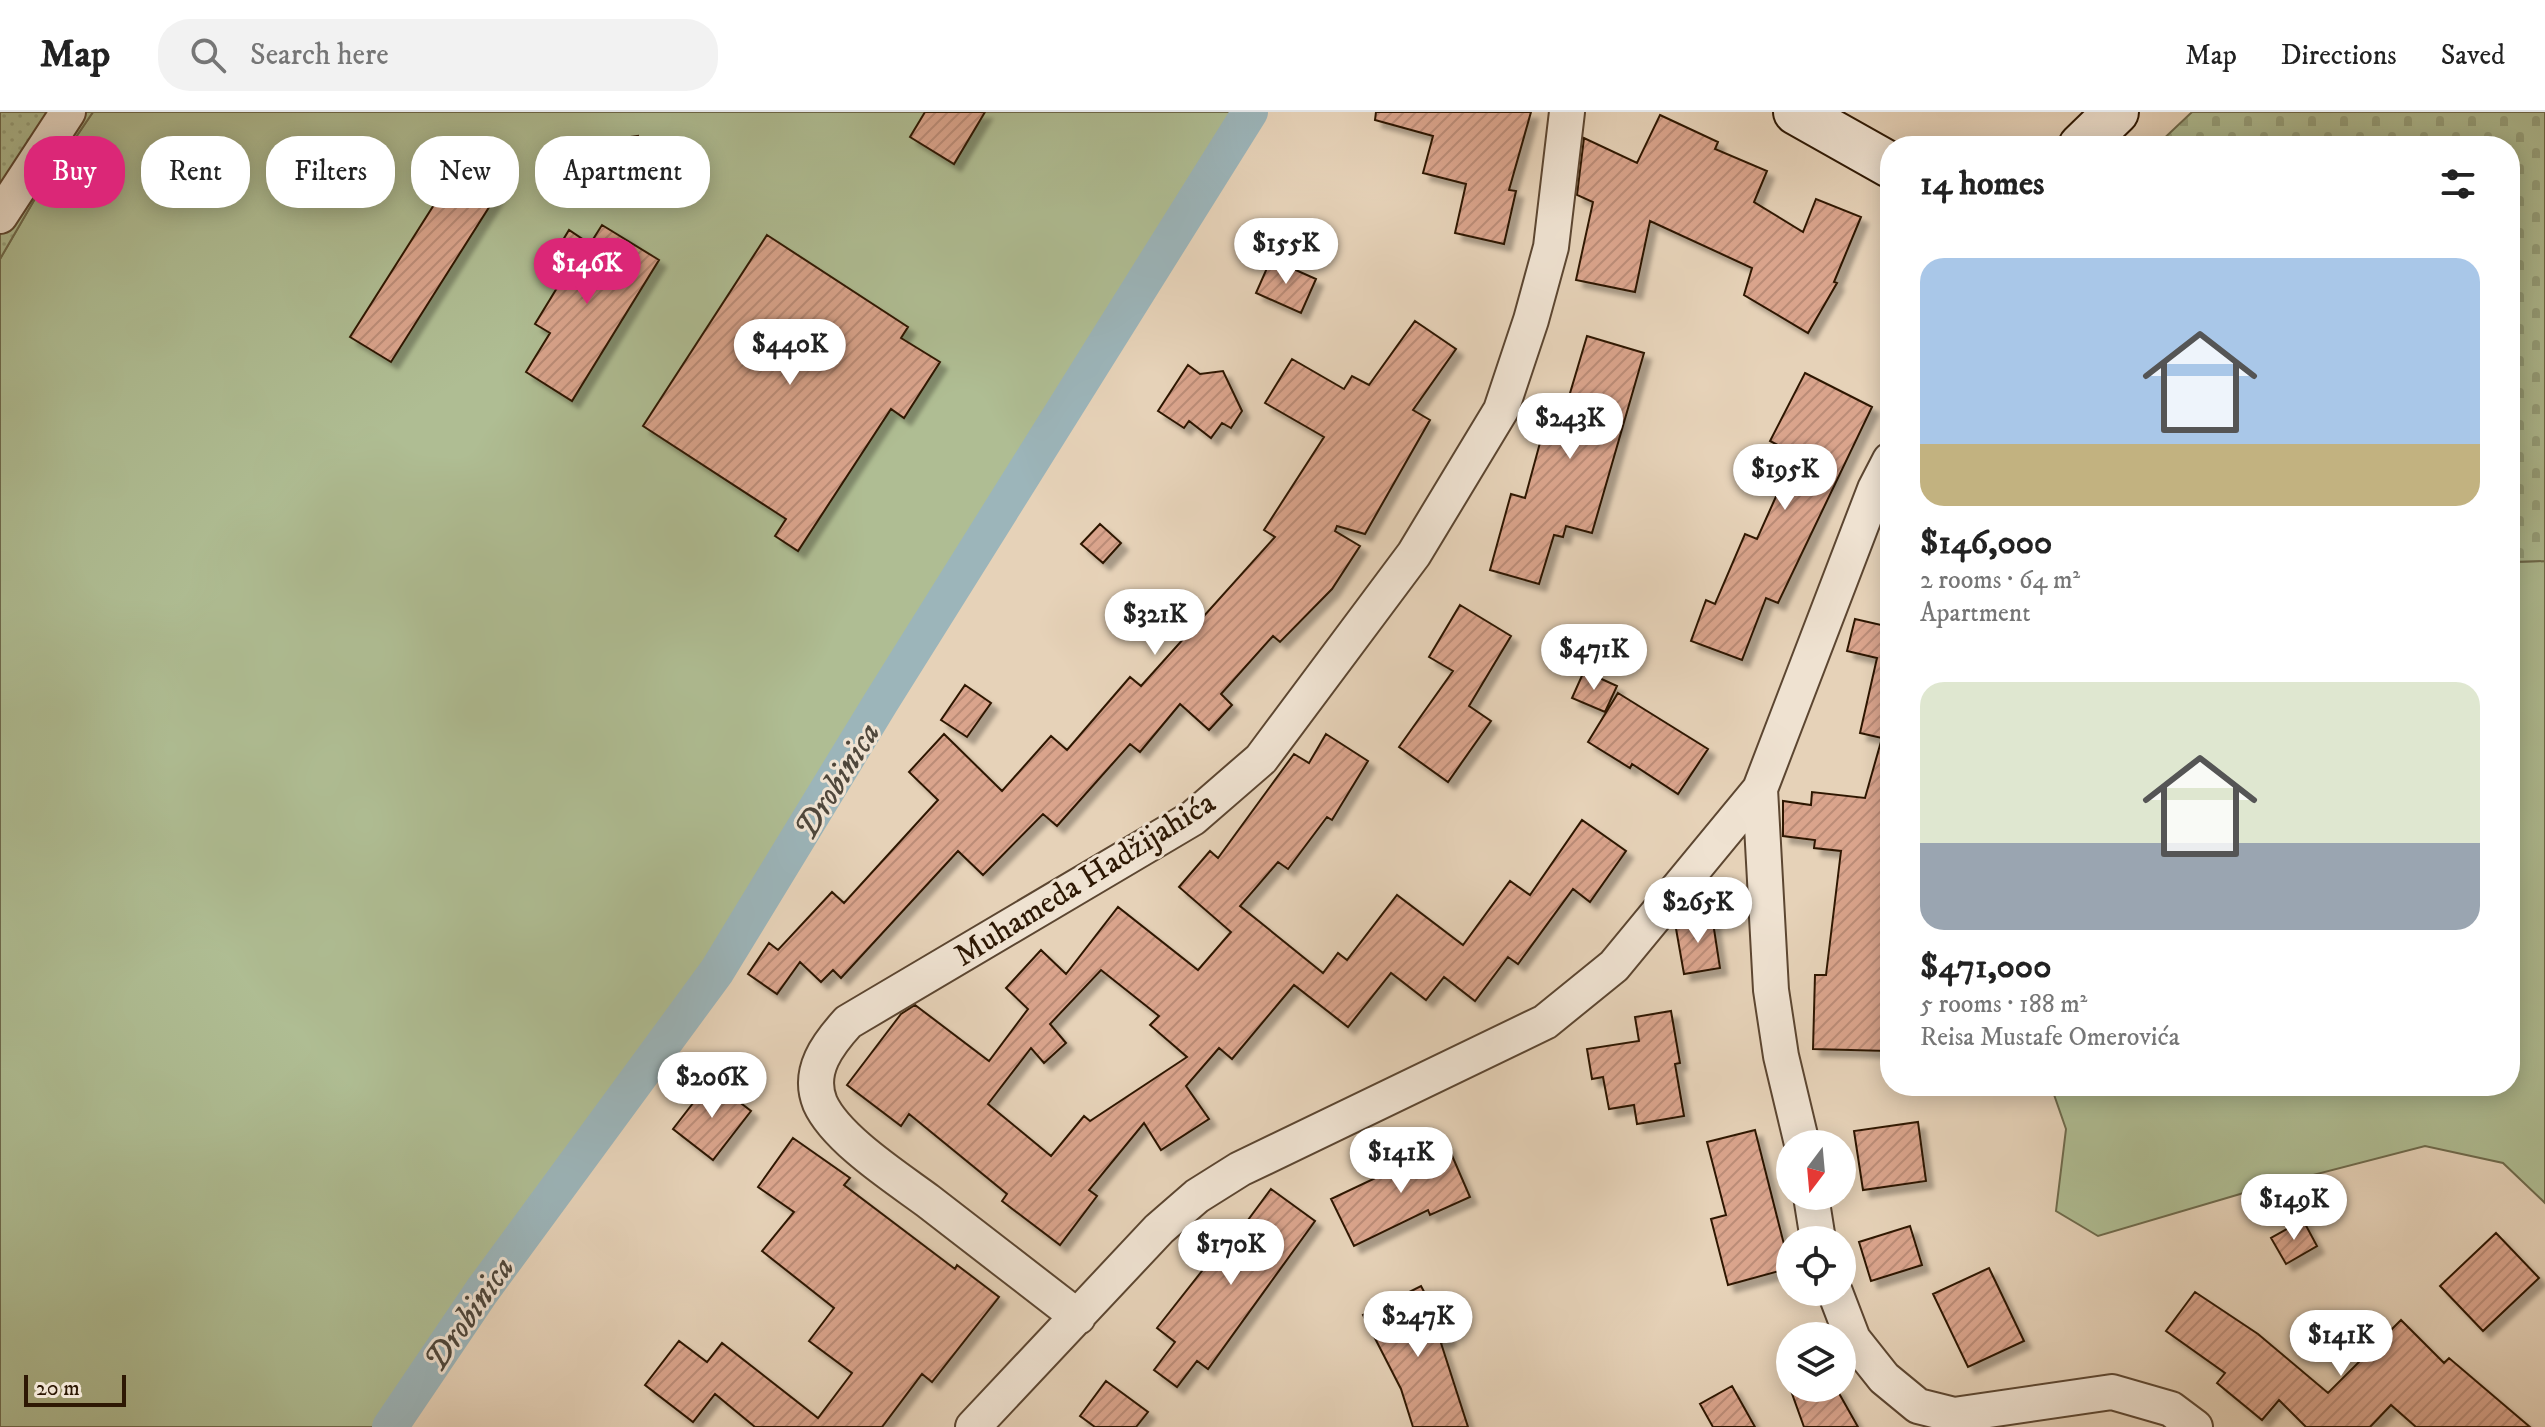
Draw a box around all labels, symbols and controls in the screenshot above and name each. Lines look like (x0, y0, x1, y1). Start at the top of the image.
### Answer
search box (158, 19, 718, 91)
text: Map (40, 31, 110, 79)
icon: search (186, 33, 230, 77)
text: Search here (250, 37, 389, 74)
text: Map (2185, 38, 2237, 73)
text: Directions (2281, 38, 2397, 73)
text: Saved (2441, 38, 2505, 73)
chip: Buy (24, 136, 125, 208)
chip: Rent (141, 136, 250, 208)
chip: Filters (266, 136, 395, 208)
chip: New (411, 136, 519, 208)
chip: Apartment (535, 136, 710, 208)
icon: filters (2436, 162, 2480, 206)
text: 14 homes (1920, 163, 2044, 205)
pin: $155K (1230, 218, 1342, 286)
text: $155K (1252, 227, 1320, 260)
pin: $146K (531, 238, 643, 306)
text: $146K (552, 247, 622, 280)
icon: home (2128, 310, 2272, 454)
pin: $440K (734, 319, 846, 387)
text: $440K (752, 328, 828, 361)
pin: $243K (1514, 393, 1626, 461)
text: $243K (1535, 402, 1605, 435)
pin: $195K (1729, 444, 1841, 512)
text: $195K (1751, 453, 1819, 486)
text: $146,000 (1920, 522, 2052, 564)
text: 2 rooms · 64 m² (1920, 564, 2080, 597)
pin: $321K (1099, 589, 1211, 657)
text: Apartment (1920, 597, 2031, 630)
text: $321K (1123, 598, 1187, 631)
pin: $471K (1538, 624, 1650, 692)
text: $471K (1559, 633, 1629, 666)
water label: Drobinica (785, 715, 890, 848)
icon: home (2128, 734, 2272, 878)
street label: Muhameda Hadžijahića (947, 783, 1223, 976)
pin: $265K (1642, 877, 1754, 945)
text: $265K (1662, 886, 1734, 919)
text: $471,000 (1920, 946, 2051, 988)
text: 5 rooms · 188 m² (1920, 988, 2087, 1021)
text: Reisa Mustafe Omerovića (1920, 1021, 2180, 1054)
pin: $206K (656, 1052, 768, 1120)
text: $206K (676, 1061, 748, 1094)
pin: $141K (1345, 1127, 1457, 1195)
north arrow (1776, 1130, 1856, 1210)
map controls (1776, 1130, 1856, 1402)
text: $141K (1368, 1136, 1434, 1169)
pin: $149K (2238, 1174, 2350, 1242)
text: $149K (2259, 1183, 2329, 1216)
pin: $170K (1175, 1219, 1287, 1287)
button: locate (1776, 1226, 1856, 1306)
text: $170K (1196, 1228, 1266, 1261)
water label: Drobinica (415, 1249, 524, 1380)
pin: $247K (1362, 1291, 1474, 1359)
text: $247K (1381, 1300, 1455, 1333)
pin: $141K (2285, 1310, 2397, 1378)
text: $141K (2308, 1319, 2374, 1352)
button: layers (1776, 1322, 1856, 1402)
scale bar (24, 1371, 126, 1407)
text: 20 m (36, 1375, 80, 1402)

